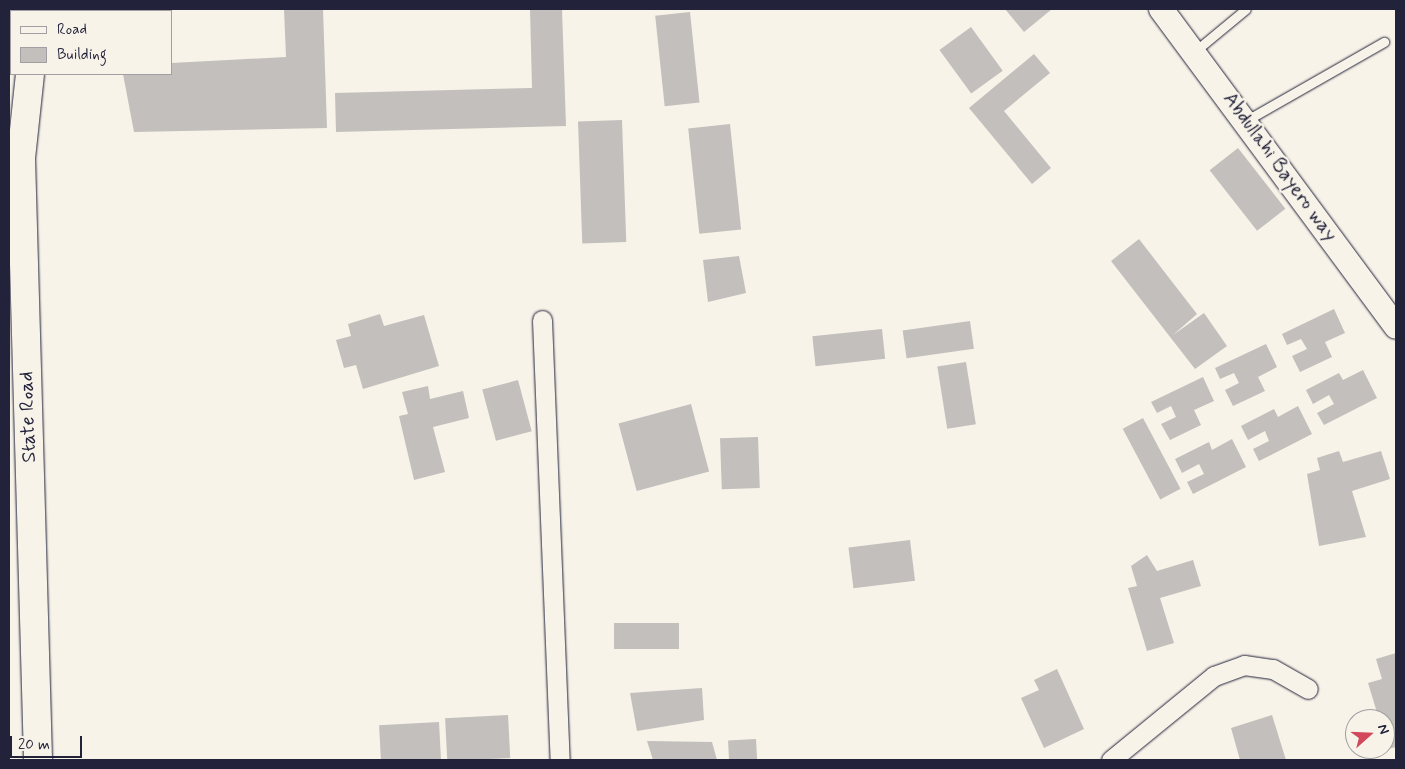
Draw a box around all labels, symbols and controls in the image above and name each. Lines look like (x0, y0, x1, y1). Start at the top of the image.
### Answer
legend (10, 10, 172, 75)
text: Road (57, 20, 87, 40)
text: Building (57, 45, 107, 65)
street label: Abdullahi Bayero way (1218, 87, 1342, 247)
street label: State Road (14, 371, 42, 463)
north arrow (1345, 709, 1395, 759)
text: N (1373, 722, 1393, 737)
scale bar (12, 726, 85, 758)
text: 20 m (18, 735, 50, 755)

